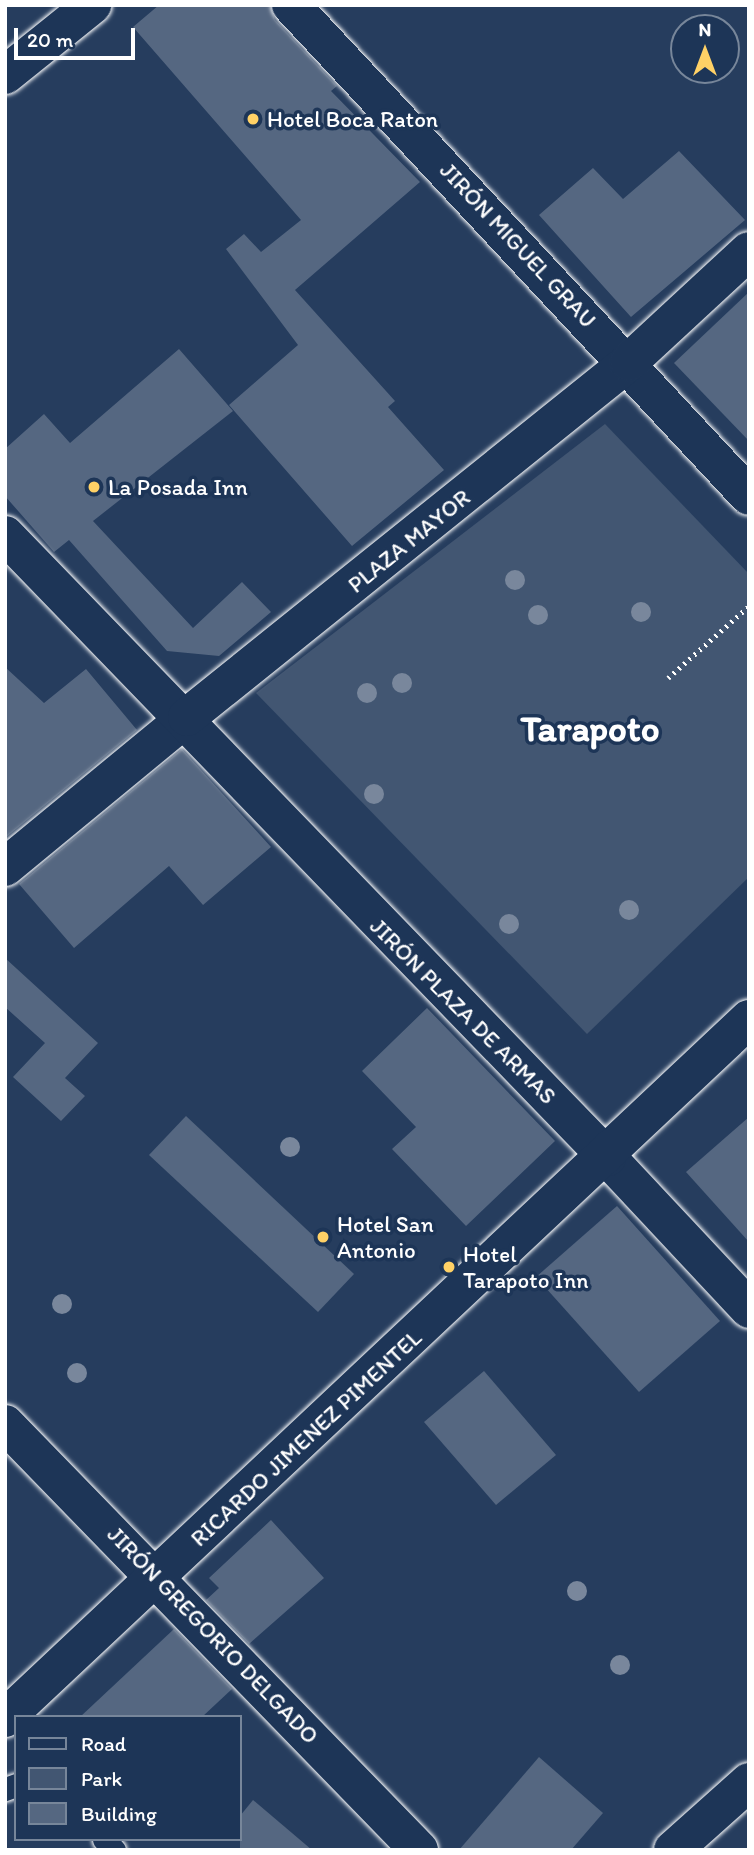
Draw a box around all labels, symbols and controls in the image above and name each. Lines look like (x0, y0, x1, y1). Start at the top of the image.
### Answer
scale bar (18, 14, 138, 58)
north arrow (670, 14, 740, 84)
text: N (699, 18, 711, 41)
text: 20 m (27, 27, 73, 52)
place label: Hotel Boca Raton (267, 105, 438, 133)
marker: Hotel Boca Raton (245, 111, 261, 127)
street label: JIRÓN MIGUEL GRAU (433, 156, 603, 334)
place label: La Posada Inn (108, 473, 246, 501)
marker: La Posada Inn (86, 479, 102, 495)
street label: PLAZA MAYOR (342, 483, 476, 599)
district label: Tarapoto (520, 706, 660, 750)
street label: JIRÓN PLAZA DE ARMAS (364, 912, 562, 1110)
place label: Hotel San Antonio (337, 1210, 434, 1264)
marker: Hotel San Antonio (315, 1229, 331, 1245)
place label: Hotel Tarapoto Inn (463, 1240, 589, 1294)
marker: Hotel Tarapoto Inn (441, 1259, 457, 1275)
street label: RICARDO JIMENEZ PIMENTEL (184, 1323, 428, 1553)
street label: JIRÓN GREGORIO DELGADO (101, 1520, 325, 1750)
legend (14, 1715, 242, 1841)
text: Road (81, 1731, 126, 1756)
text: Park (81, 1766, 122, 1791)
text: Building (81, 1801, 157, 1826)

